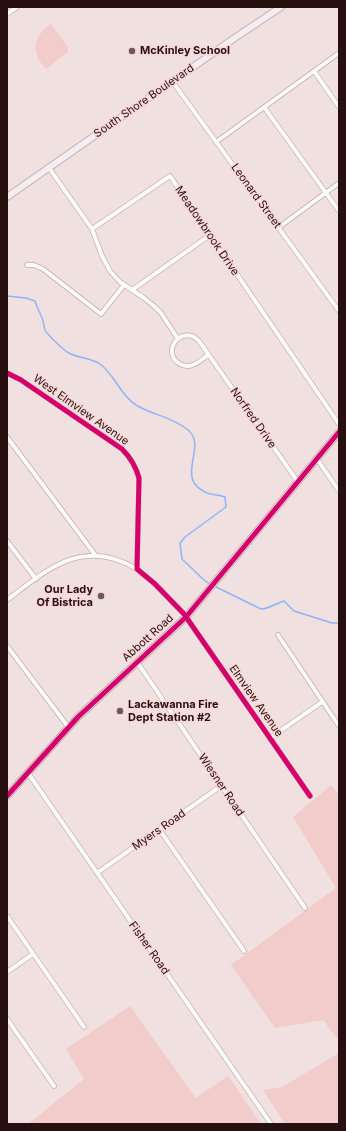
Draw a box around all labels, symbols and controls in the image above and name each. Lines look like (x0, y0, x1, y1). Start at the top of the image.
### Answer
place label: McKinley School (140, 44, 230, 58)
marker: McKinley School (127, 46, 137, 56)
street label: South Shore Boulevard (91, 61, 197, 141)
street label: Leonard Street (228, 161, 284, 231)
street label: Meadowbrook Drive (172, 184, 242, 278)
street label: West Elmview Avenue (31, 372, 131, 448)
street label: Norfred Drive (227, 385, 279, 451)
place label: Our Lady Of Bistrica (37, 583, 93, 609)
marker: Our Lady Of Bistrica (96, 591, 106, 601)
street label: Abbott Road (120, 612, 176, 664)
street label: Elmview Avenue (226, 663, 286, 739)
place label: Lackawanna Fire Dept Station #2 (128, 698, 218, 724)
marker: Lackawanna Fire Dept Station #2 (115, 706, 125, 716)
street label: Wiesner Road (195, 751, 247, 819)
street label: Myers Road (130, 807, 188, 853)
street label: Fisher Road (126, 919, 172, 977)

